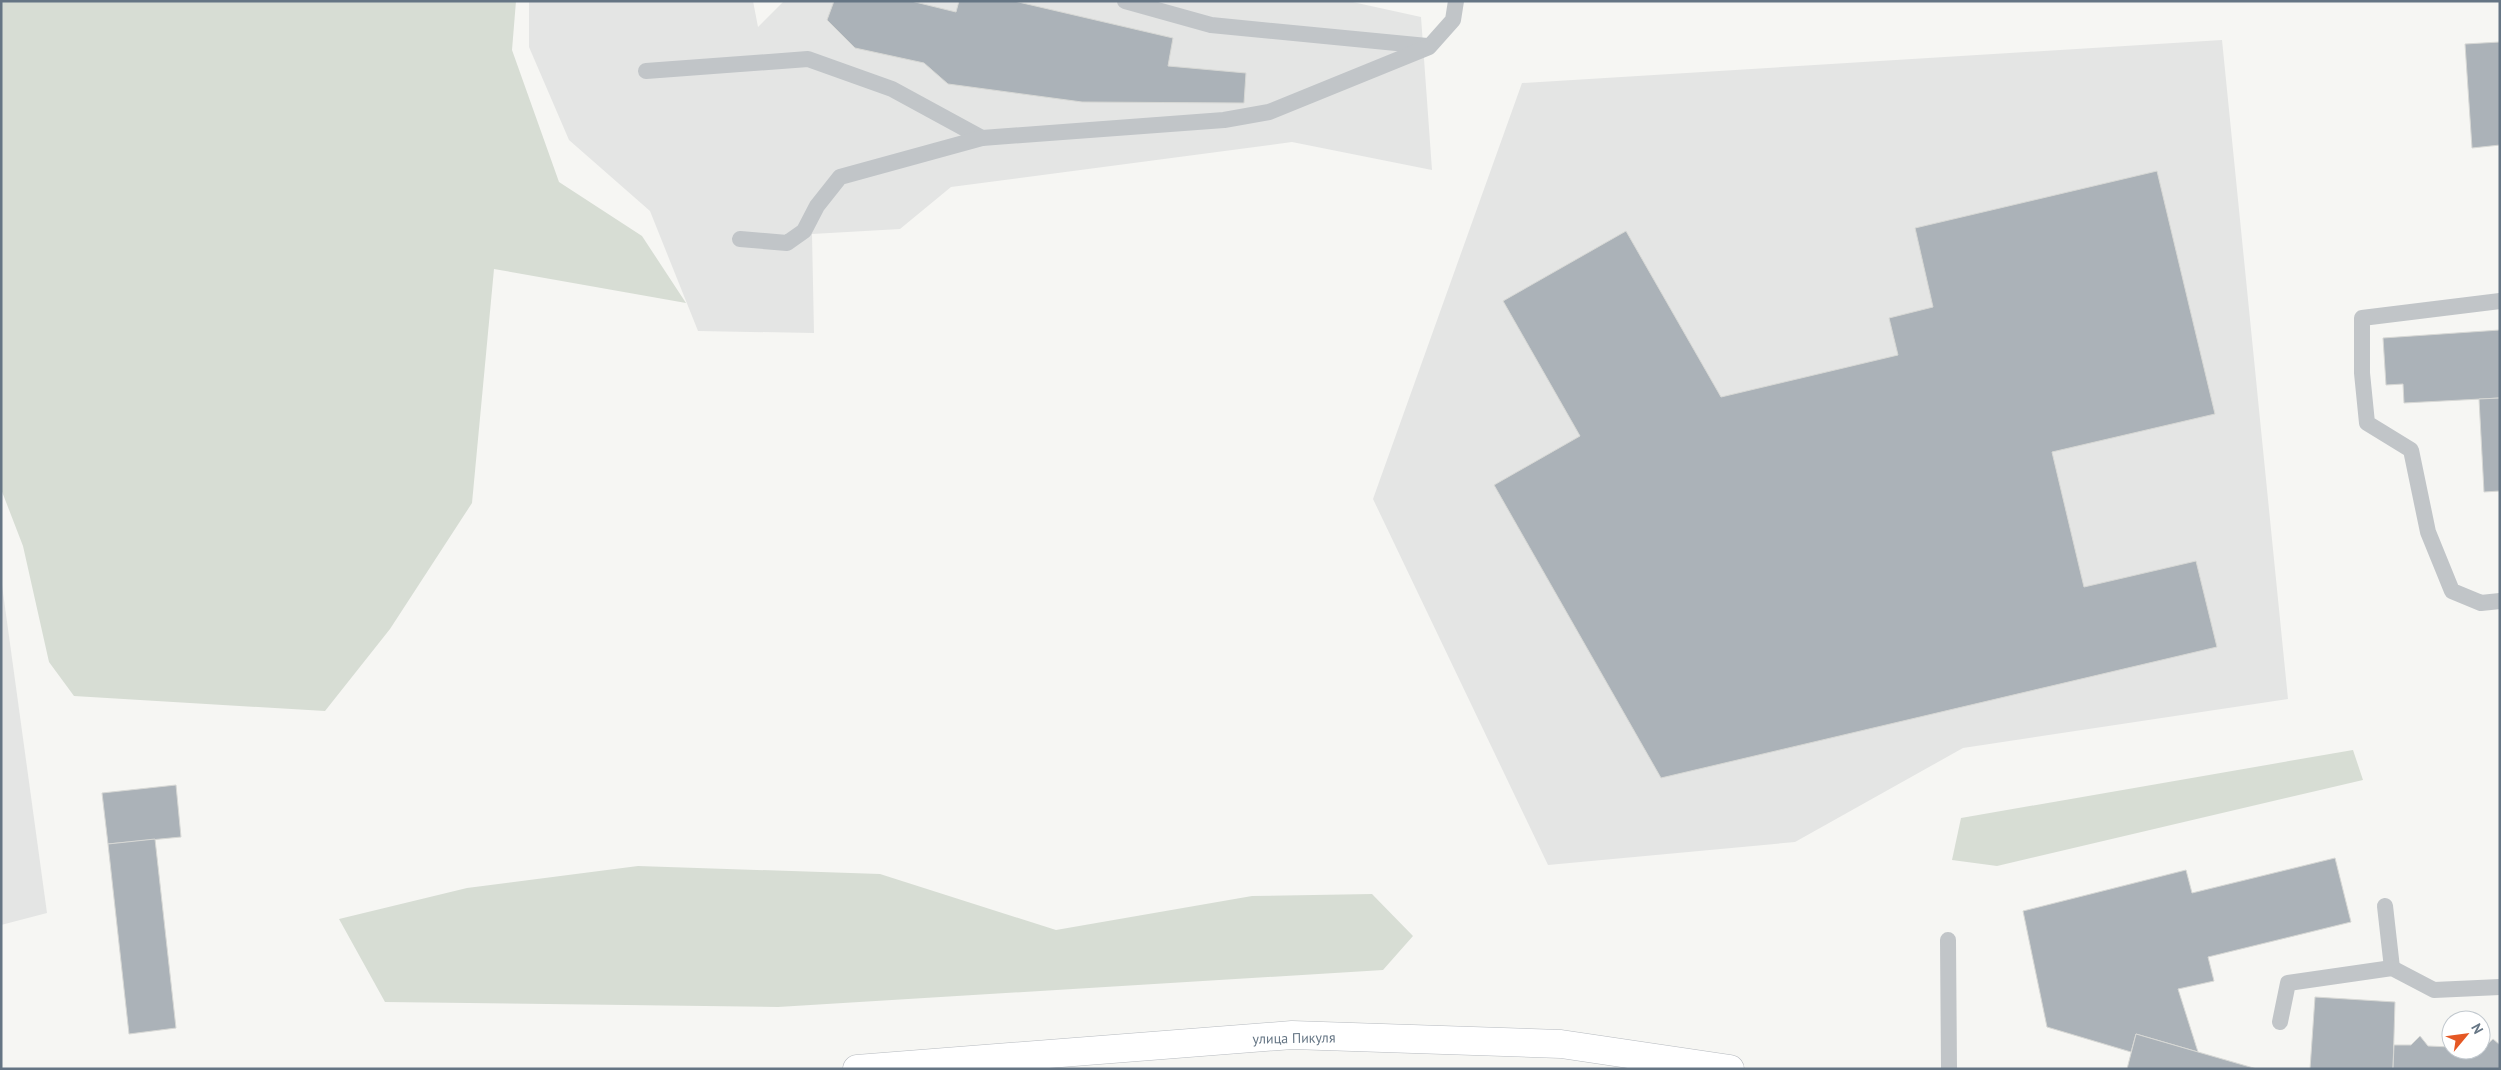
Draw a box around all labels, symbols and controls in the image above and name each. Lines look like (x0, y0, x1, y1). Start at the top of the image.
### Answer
north arrow (2441, 1010, 2491, 1060)
text: N (2467, 1020, 2487, 1037)
street label: улица Пикуля (1252, 1028, 1336, 1048)

